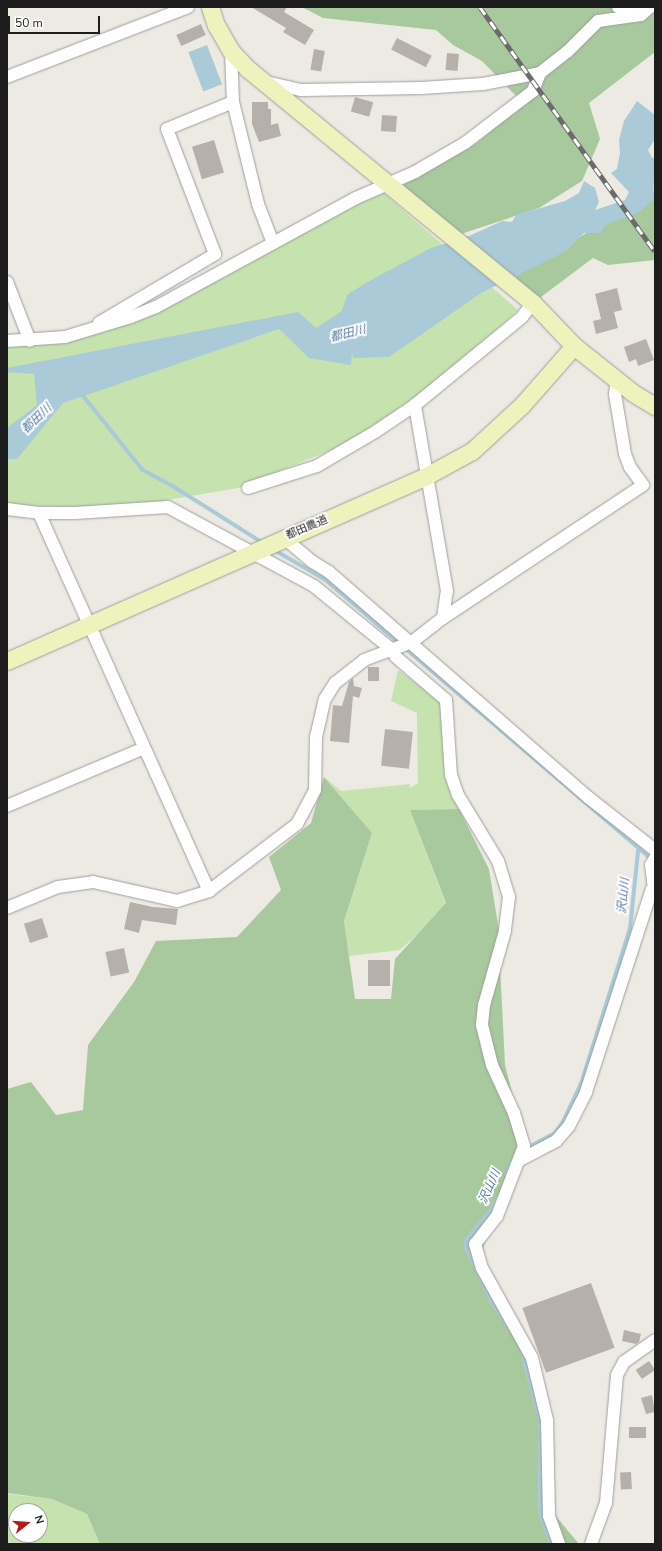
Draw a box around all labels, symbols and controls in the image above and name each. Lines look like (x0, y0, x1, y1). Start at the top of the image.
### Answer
scale bar (10, 8, 102, 34)
text: 50 m (15, 15, 43, 31)
water label: 都田川 (329, 323, 367, 345)
water label: 都田川 (19, 401, 55, 437)
street label: 都田農道 (284, 513, 330, 543)
water label: 沢山川 (615, 877, 633, 915)
water label: 沢山川 (476, 1168, 504, 1206)
north arrow (8, 1503, 48, 1543)
text: N (31, 1514, 47, 1526)

